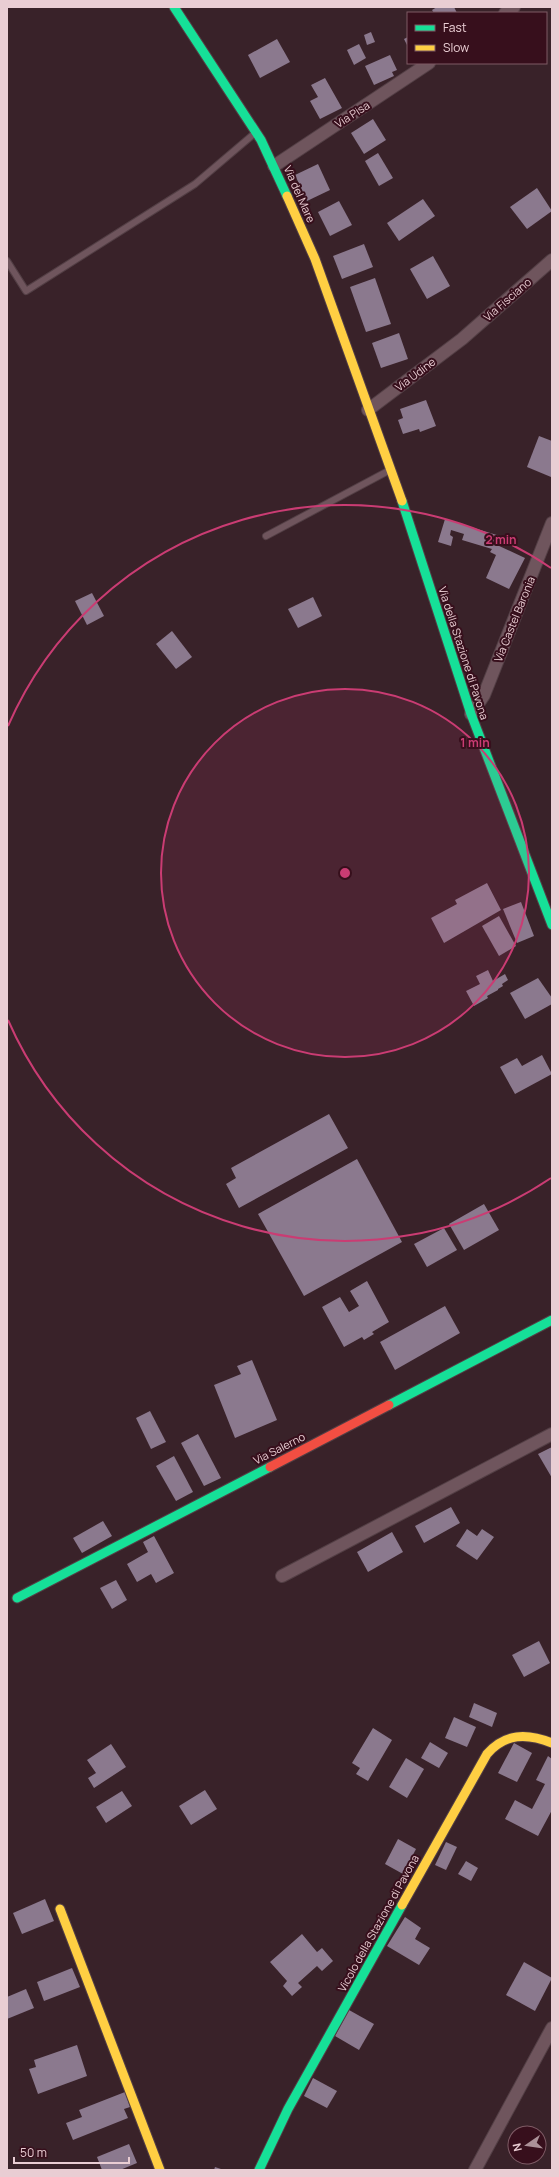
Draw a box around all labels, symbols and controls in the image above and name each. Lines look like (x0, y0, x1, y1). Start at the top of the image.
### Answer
legend (407, 12, 547, 64)
text: Fast (443, 19, 467, 36)
text: Slow (443, 39, 469, 56)
street label: Via Pisa (332, 97, 372, 131)
street label: Via del Mare (281, 163, 319, 225)
street label: Via Fisciano (480, 274, 534, 324)
street label: Via Udine (392, 354, 439, 394)
text: 2 min (485, 531, 517, 548)
street label: Via Castel Baronia (490, 574, 538, 664)
street label: Via della Stazione di Pavona (435, 585, 493, 721)
text: 1 min (460, 734, 490, 751)
centre of rings (338, 866, 352, 880)
street label: Via Salerno (251, 1428, 308, 1467)
street label: Vicolo della Stazione di Pavona (334, 1852, 422, 1994)
north arrow (507, 2125, 547, 2165)
scale bar (14, 2139, 129, 2165)
text: N (509, 2142, 525, 2153)
text: 50 m (20, 2144, 47, 2161)

